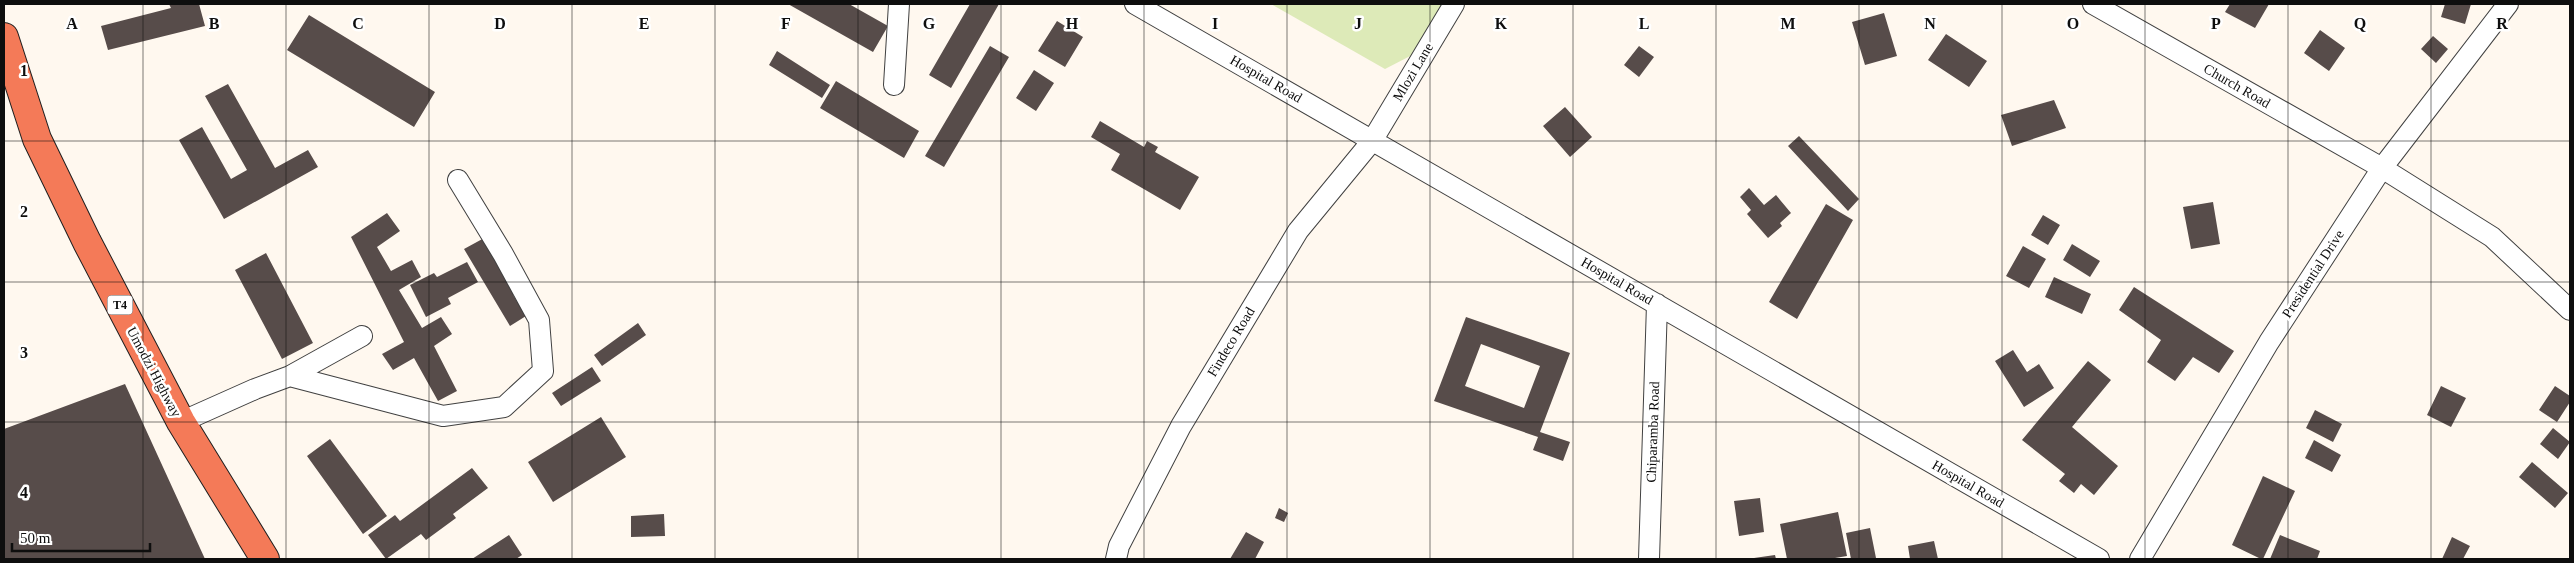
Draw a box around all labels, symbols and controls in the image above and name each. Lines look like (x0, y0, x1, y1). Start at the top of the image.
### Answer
text: A (66, 15, 78, 32)
text: B (209, 15, 220, 32)
text: C (352, 15, 364, 32)
text: D (494, 15, 506, 32)
text: E (639, 15, 649, 32)
text: F (781, 15, 791, 32)
text: G (923, 15, 936, 32)
text: H (1066, 15, 1079, 32)
text: I (1212, 15, 1218, 32)
text: J (1354, 15, 1362, 32)
text: K (1495, 15, 1508, 32)
text: L (1639, 15, 1649, 32)
text: M (1780, 15, 1796, 32)
text: N (1924, 15, 1936, 32)
text: O (2067, 15, 2079, 32)
text: P (2211, 15, 2221, 32)
text: Q (2354, 15, 2366, 32)
text: R (2496, 15, 2508, 32)
street label: Mlozi Lane (1390, 40, 1436, 104)
street label: Hospital Road (1227, 52, 1305, 106)
street label: Church Road (2201, 61, 2273, 111)
text: 1 (20, 62, 28, 79)
text: 2 (20, 203, 28, 220)
street label: Presidential Drive (2279, 227, 2347, 321)
street label: Hospital Road (1578, 254, 1656, 308)
road number: T4 (108, 296, 132, 314)
street label: Findeco Road (1204, 305, 1258, 379)
street label: Umodzi Highway (124, 324, 184, 420)
text: 3 (20, 344, 28, 361)
street label: Chiparamba Road (1644, 381, 1662, 483)
street label: Hospital Road (1929, 457, 2007, 511)
text: 4 (20, 484, 28, 501)
scale bar (12, 520, 150, 552)
text: 50 m (20, 530, 51, 546)

